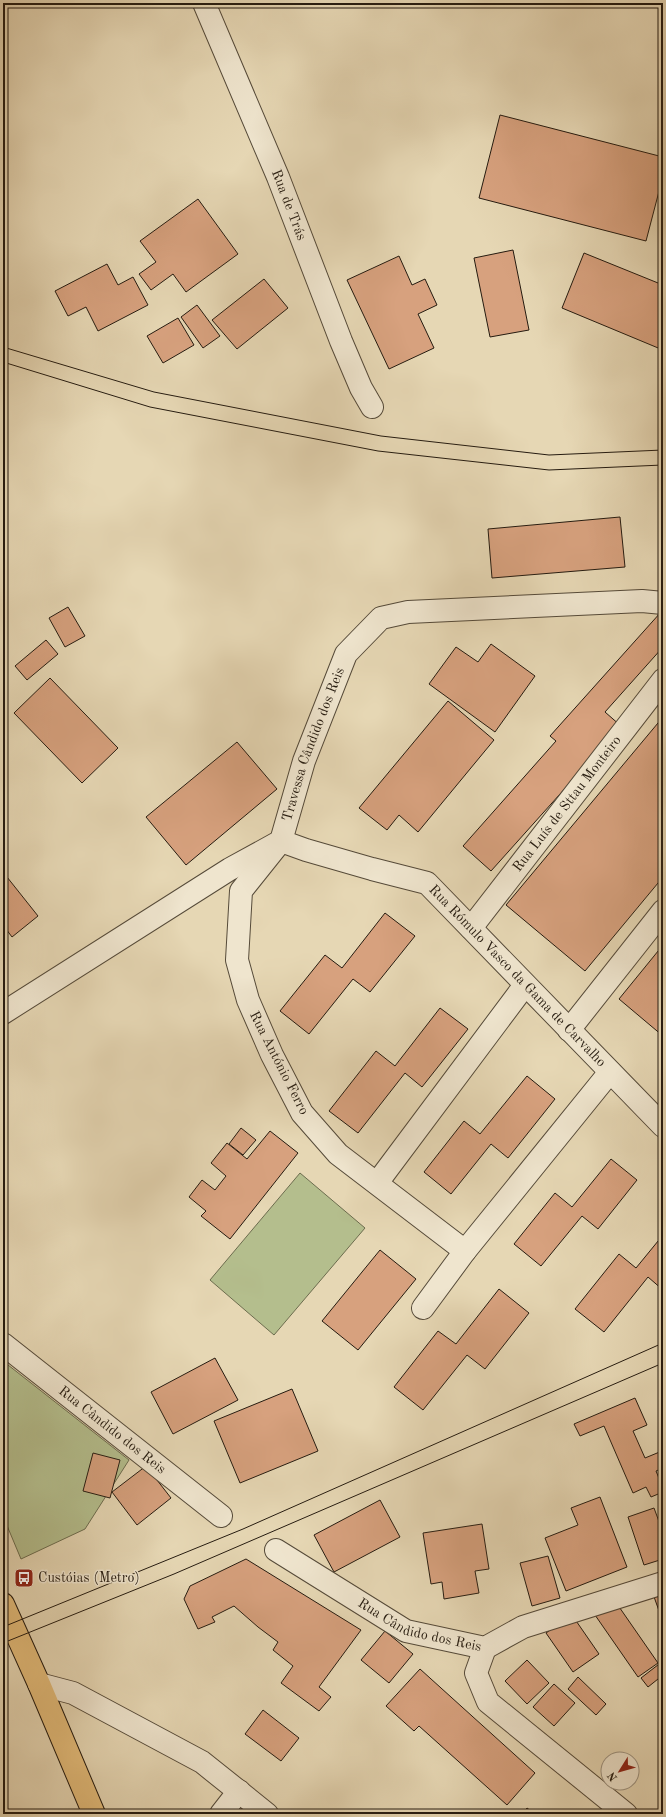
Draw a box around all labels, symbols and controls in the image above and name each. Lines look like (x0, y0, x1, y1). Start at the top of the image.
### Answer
street label: Rua de Trás (269, 167, 309, 242)
street label: Travessa Cândido dos Reis (280, 665, 347, 823)
street label: Rua Luís de Sttau Monteiro (510, 733, 624, 874)
street label: Rua Rómulo Vasco da Gama de Carvalho (426, 882, 609, 1070)
street label: Rua António Ferro (247, 1009, 311, 1117)
street label: Rua Cândido dos Reis (56, 1384, 168, 1477)
bus stop icon: Custóias (Metro) (13, 1567, 35, 1589)
place label: Custóias (Metro) (38, 1571, 140, 1585)
street label: Rua Cândido dos Reis (355, 1596, 483, 1654)
north arrow (600, 1751, 640, 1791)
text: N (606, 1769, 620, 1783)

